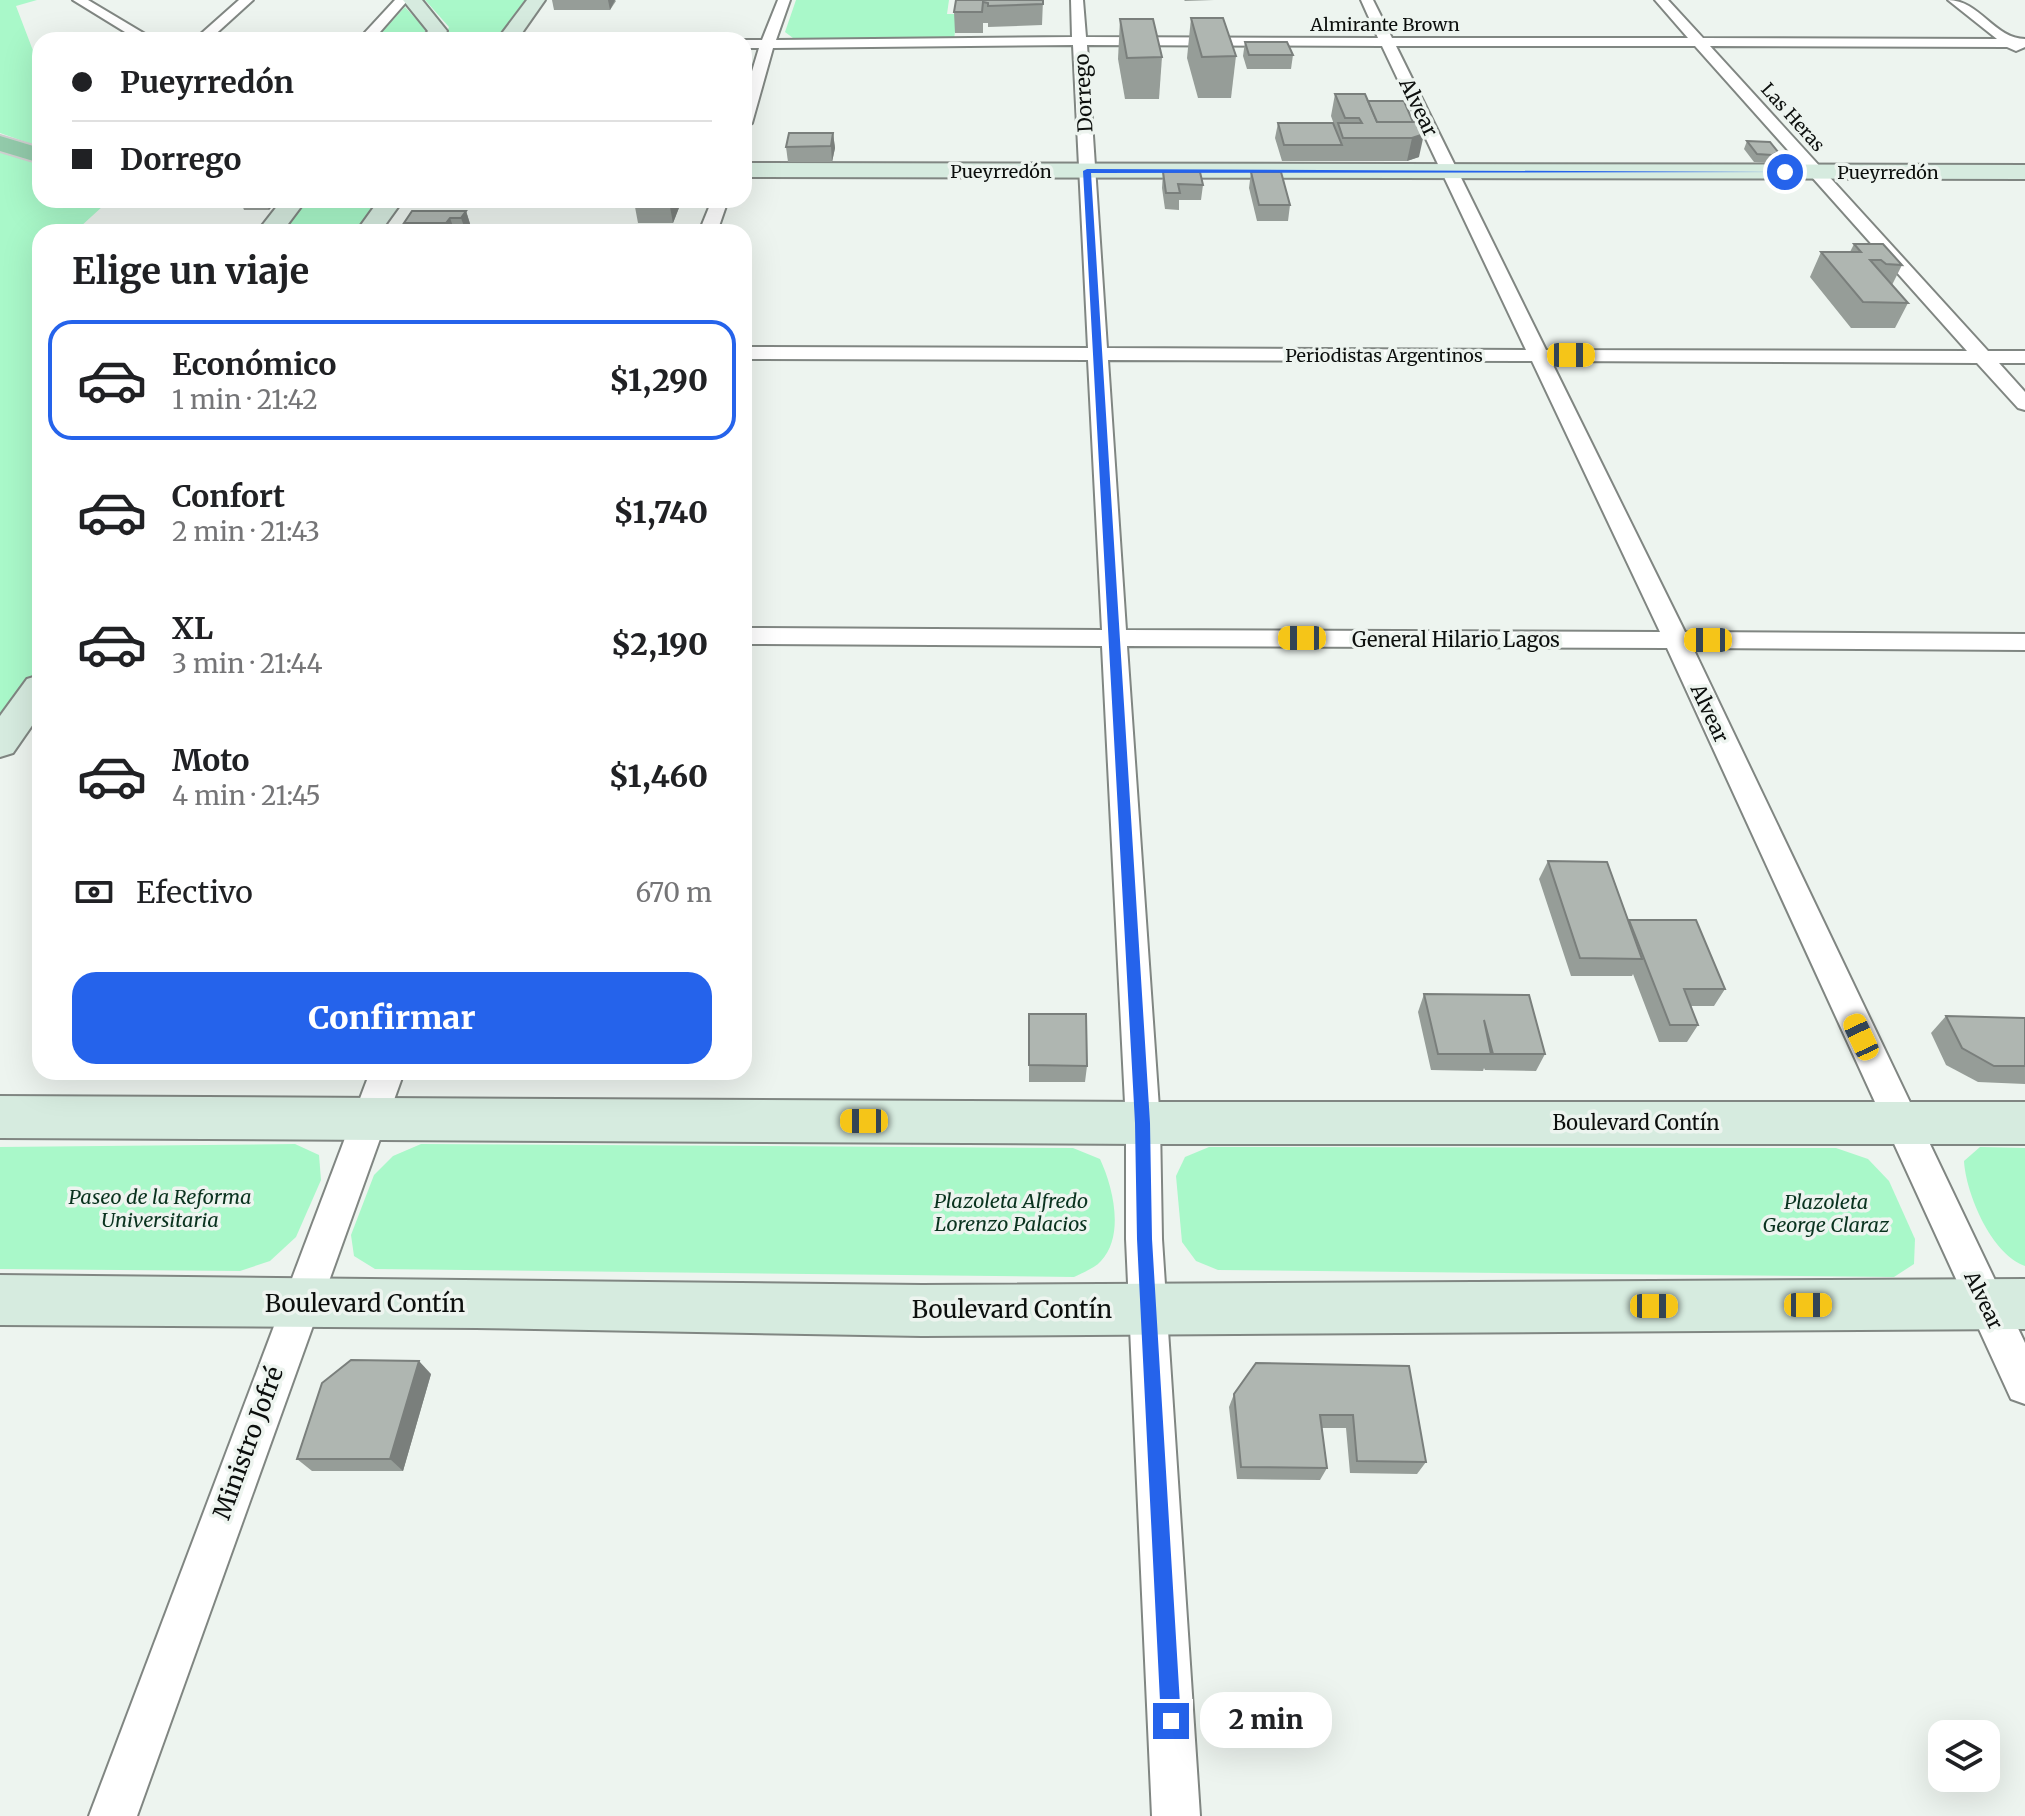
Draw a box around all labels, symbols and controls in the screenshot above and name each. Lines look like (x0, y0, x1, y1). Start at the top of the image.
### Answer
street label: Almirante Brown (1309, 13, 1460, 36)
street label: Dorrego (1068, 53, 1098, 133)
text: Pueyrredón (120, 63, 294, 101)
street label: Alvear (1394, 73, 1444, 140)
street label: Las Heras (1756, 78, 1830, 156)
text: Dorrego (120, 140, 241, 178)
route start (1767, 154, 1803, 190)
street label: Pueyrredón (950, 160, 1052, 183)
street label: Pueyrredón (1837, 161, 1939, 184)
text: Elige un viaje (72, 249, 309, 294)
car (1547, 343, 1595, 367)
icon: car (76, 344, 148, 416)
street label: Periodistas Argentinos (1285, 344, 1483, 367)
text: Económico (172, 345, 336, 383)
text: $1,290 (609, 361, 708, 399)
text: 1 min · 21:42 (172, 383, 318, 416)
icon: car (76, 476, 148, 548)
text: Confort (172, 477, 285, 515)
text: $1,740 (614, 493, 708, 531)
text: 2 min · 21:43 (172, 515, 320, 548)
icon: car (76, 608, 148, 680)
text: XL (172, 609, 213, 647)
text: $2,190 (611, 625, 708, 663)
car (1278, 626, 1326, 650)
street label: General Hilario Lagos (1352, 627, 1560, 652)
car (1684, 628, 1732, 652)
text: 3 min · 21:44 (172, 647, 323, 680)
street label: Alvear (1685, 679, 1734, 746)
icon: car (76, 740, 148, 812)
text: Moto (172, 741, 250, 779)
text: $1,460 (609, 757, 708, 795)
text: 4 min · 21:45 (172, 779, 321, 812)
icon: cash (72, 870, 116, 914)
text: Efectivo (136, 873, 253, 911)
text: 670 m (635, 876, 712, 909)
button: Confirmar (72, 972, 712, 1064)
car (1840, 1010, 1882, 1064)
car (840, 1109, 888, 1133)
street label: Boulevard Contín (1552, 1110, 1720, 1135)
park label: Paseo de la Reforma Universitaria (68, 1184, 252, 1232)
park label: Plazoleta Alfredo Lorenzo Palacios (934, 1188, 1088, 1236)
park label: Plazoleta George Claraz (1763, 1189, 1890, 1237)
street label: Alvear (1959, 1266, 2009, 1333)
street label: Boulevard Contín (265, 1288, 465, 1319)
car (1784, 1293, 1832, 1317)
street label: Boulevard Contín (912, 1294, 1112, 1325)
car (1630, 1294, 1678, 1318)
street label: Ministro Jofré (206, 1362, 290, 1524)
callout: 2 min (1199, 1693, 1331, 1749)
route end (1153, 1703, 1189, 1739)
text: 2 min (1229, 1703, 1303, 1736)
map controls (1928, 1720, 2000, 1792)
button: layers (1928, 1720, 2000, 1792)

